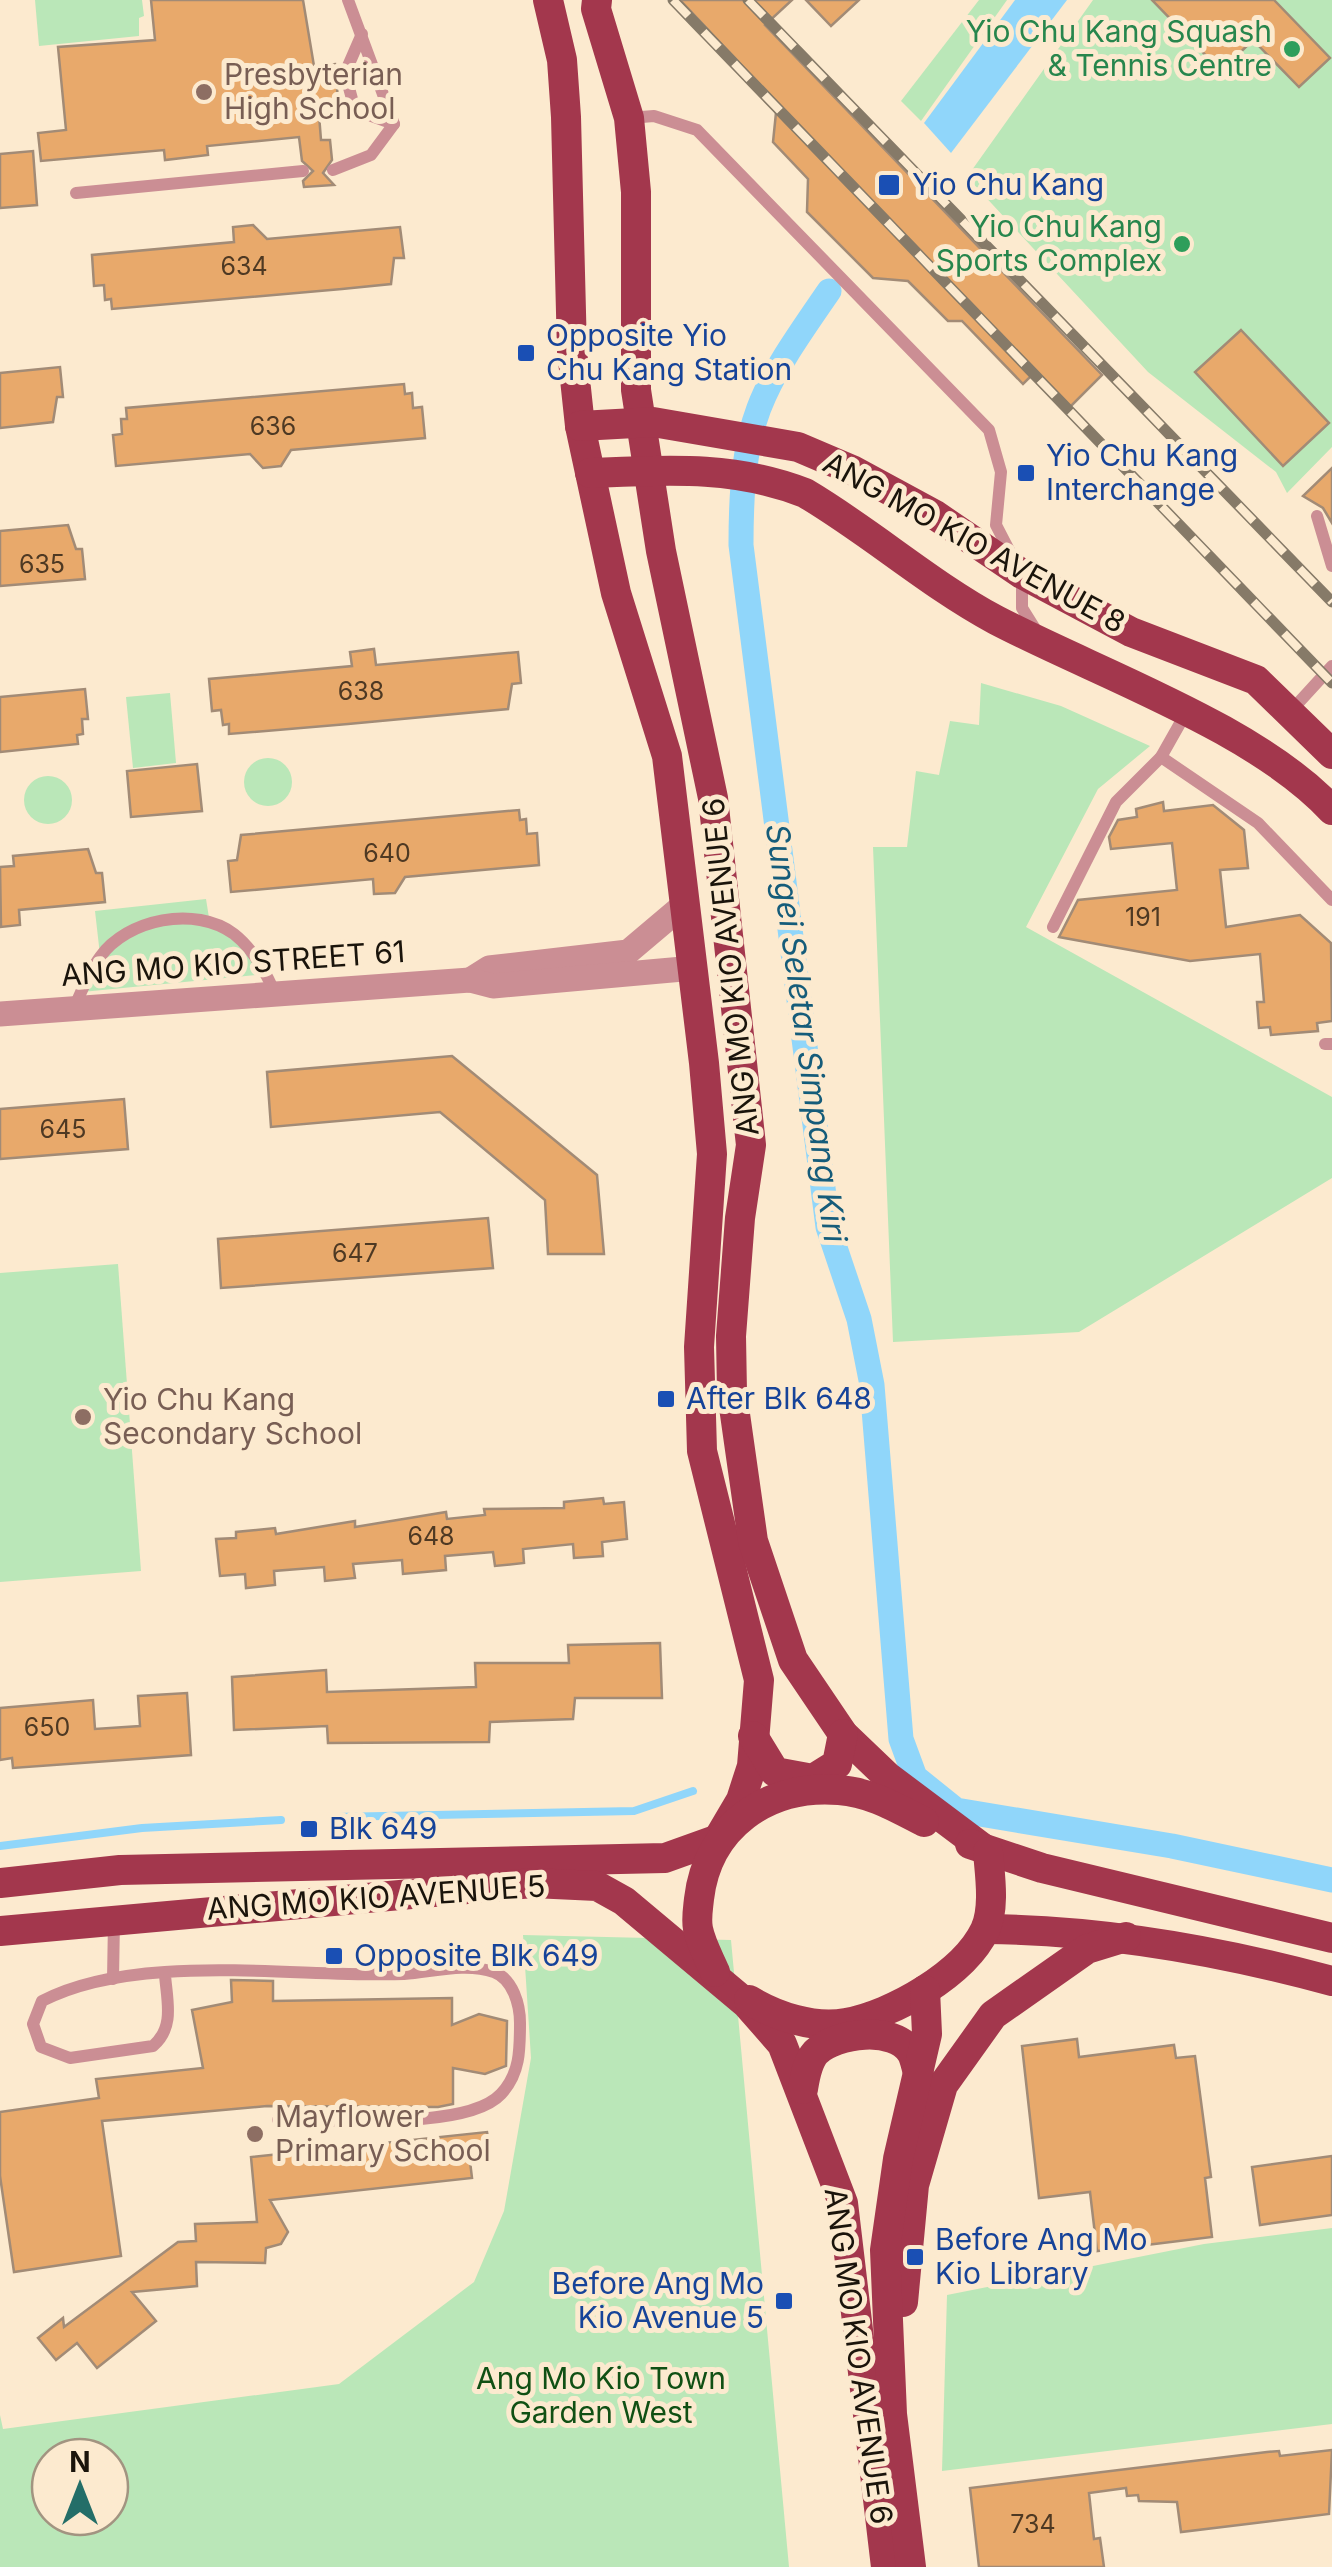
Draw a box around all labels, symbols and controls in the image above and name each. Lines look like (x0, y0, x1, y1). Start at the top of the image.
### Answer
place label: Yio Chu Kang Squash & Tennis Centre (966, 13, 1272, 83)
marker: Yio Chu Kang Squash & Tennis Centre (1281, 38, 1303, 60)
place label: Presbyterian High School (224, 56, 403, 126)
marker: Presbyterian High School (193, 81, 215, 103)
place label: Yio Chu Kang (912, 166, 1104, 202)
marker: Yio Chu Kang (876, 172, 902, 198)
place label: Yio Chu Kang Sports Complex (936, 208, 1162, 278)
marker: Yio Chu Kang Sports Complex (1171, 233, 1193, 255)
house number: 634 (220, 251, 268, 281)
place label: Opposite Yio Chu Kang Station (546, 317, 792, 387)
marker: Opposite Yio Chu Kang Station (515, 342, 537, 364)
house number: 636 (250, 411, 296, 441)
place label: Yio Chu Kang Interchange (1046, 437, 1238, 507)
street label: ANG MO KIO AVENUE 8 (817, 444, 1132, 640)
marker: Yio Chu Kang Interchange (1015, 462, 1037, 484)
house number: 635 (19, 549, 65, 579)
house number: 638 (338, 676, 384, 706)
street label: ANG MO KIO AVENUE 6 (694, 796, 766, 1138)
water label: Sungei Seletar Simpang Kiri (758, 821, 855, 1246)
house number: 640 (363, 838, 411, 868)
house number: 191 (1125, 902, 1161, 932)
street label: ANG MO KIO STREET 61 (60, 933, 406, 993)
house number: 645 (40, 1114, 86, 1144)
house number: 647 (332, 1238, 378, 1268)
place label: After Blk 648 (686, 1380, 872, 1416)
place label: Yio Chu Kang Secondary School (103, 1381, 362, 1451)
marker: After Blk 648 (655, 1388, 677, 1410)
marker: Yio Chu Kang Secondary School (72, 1406, 94, 1428)
house number: 648 (407, 1521, 455, 1551)
house number: 650 (24, 1712, 70, 1742)
place label: Blk 649 (329, 1810, 437, 1846)
marker: Blk 649 (298, 1818, 320, 1840)
street label: ANG MO KIO AVENUE 5 (205, 1867, 546, 1927)
place label: Opposite Blk 649 (354, 1937, 599, 1973)
marker: Opposite Blk 649 (323, 1945, 345, 1967)
place label: Mayflower Primary School (275, 2098, 491, 2168)
marker: Mayflower Primary School (244, 2123, 266, 2145)
street label: ANG MO KIO AVENUE 6 (818, 2185, 900, 2527)
place label: Before Ang Mo Kio Library (935, 2221, 1147, 2291)
marker: Before Ang Mo Kio Library (904, 2246, 926, 2268)
place label: Before Ang Mo Kio Avenue 5 (552, 2265, 764, 2335)
marker: Before Ang Mo Kio Avenue 5 (773, 2290, 795, 2312)
park label: Ang Mo Kio Town Garden West (476, 2360, 726, 2430)
north arrow (30, 2437, 130, 2537)
text: N (69, 2445, 91, 2479)
house number: 734 (1010, 2509, 1056, 2539)

